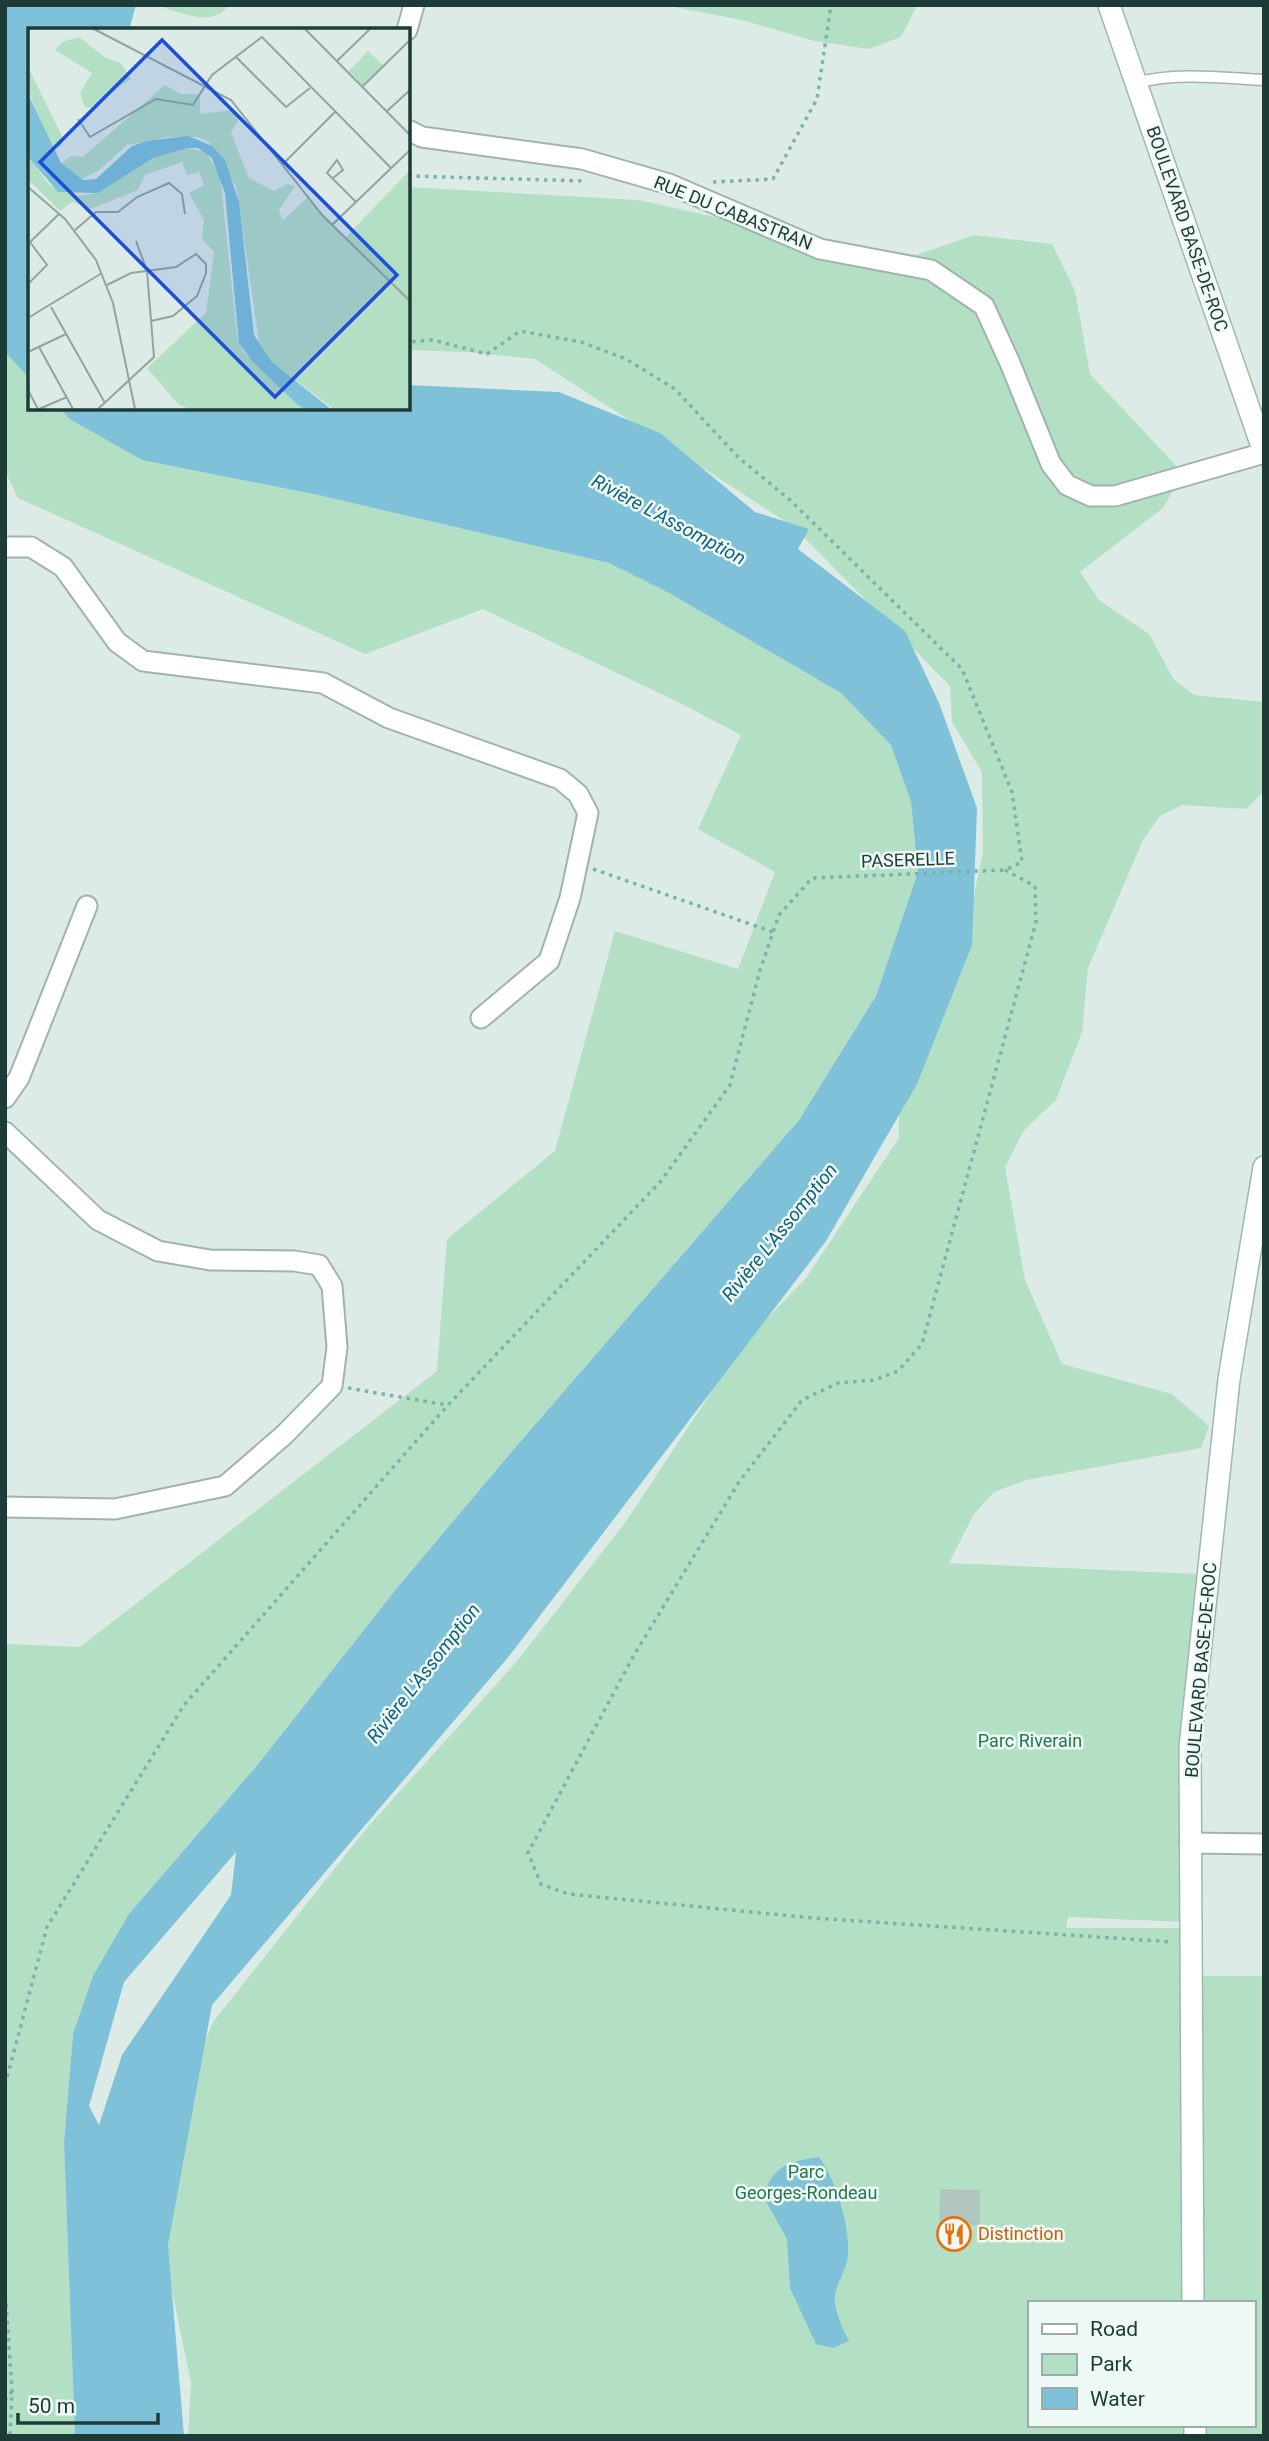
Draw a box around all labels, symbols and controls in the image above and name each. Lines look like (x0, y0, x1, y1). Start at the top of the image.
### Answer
inset map (28, 28, 410, 410)
street label: BOULEVARD BASE-DE-ROC (1142, 123, 1233, 334)
street label: RUE DU CABASTRAN (651, 171, 815, 254)
water label: Rivière L'Assomption (588, 469, 750, 570)
street label: PASERELLE (861, 847, 955, 872)
water label: Rivière L'Assomption (717, 1159, 842, 1306)
street label: BOULEVARD BASE-DE-ROC (1181, 1561, 1220, 1779)
water label: Rivière L'Assomption (362, 1599, 485, 1748)
park label: Parc Riverain (978, 1730, 1082, 1751)
park label: Parc Georges-Rondeau (735, 2161, 877, 2203)
restaurant icon: Distinction (935, 2215, 973, 2253)
place label: Distinction (978, 2223, 1064, 2244)
legend (1028, 2301, 1255, 2427)
text: Road (1090, 2317, 1138, 2341)
text: Park (1090, 2352, 1133, 2376)
scale bar (18, 2382, 158, 2426)
text: Water (1090, 2387, 1145, 2411)
text: 50 m (28, 2394, 75, 2418)

